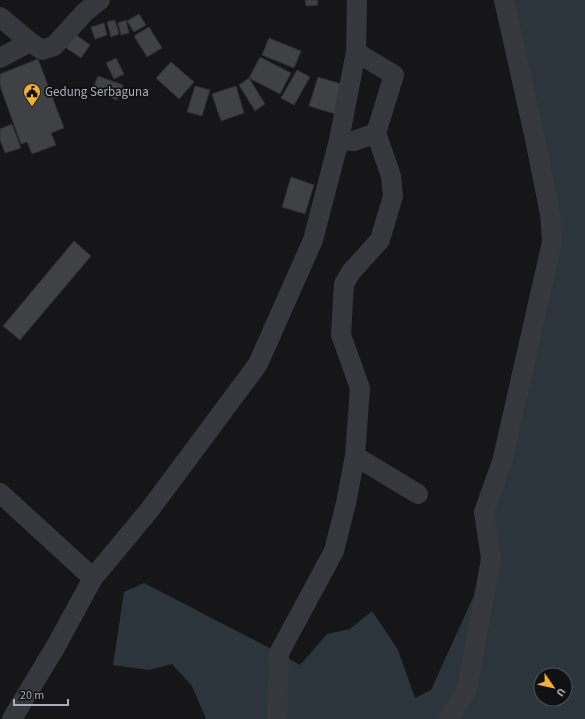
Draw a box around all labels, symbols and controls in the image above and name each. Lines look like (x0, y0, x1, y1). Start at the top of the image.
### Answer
public building icon: Gedung Serbaguna (22, 82, 42, 107)
place label: Gedung Serbaguna (45, 83, 149, 101)
north arrow (533, 667, 573, 707)
scale bar (14, 681, 68, 707)
text: U (553, 685, 569, 700)
text: 20 m (20, 687, 44, 704)

